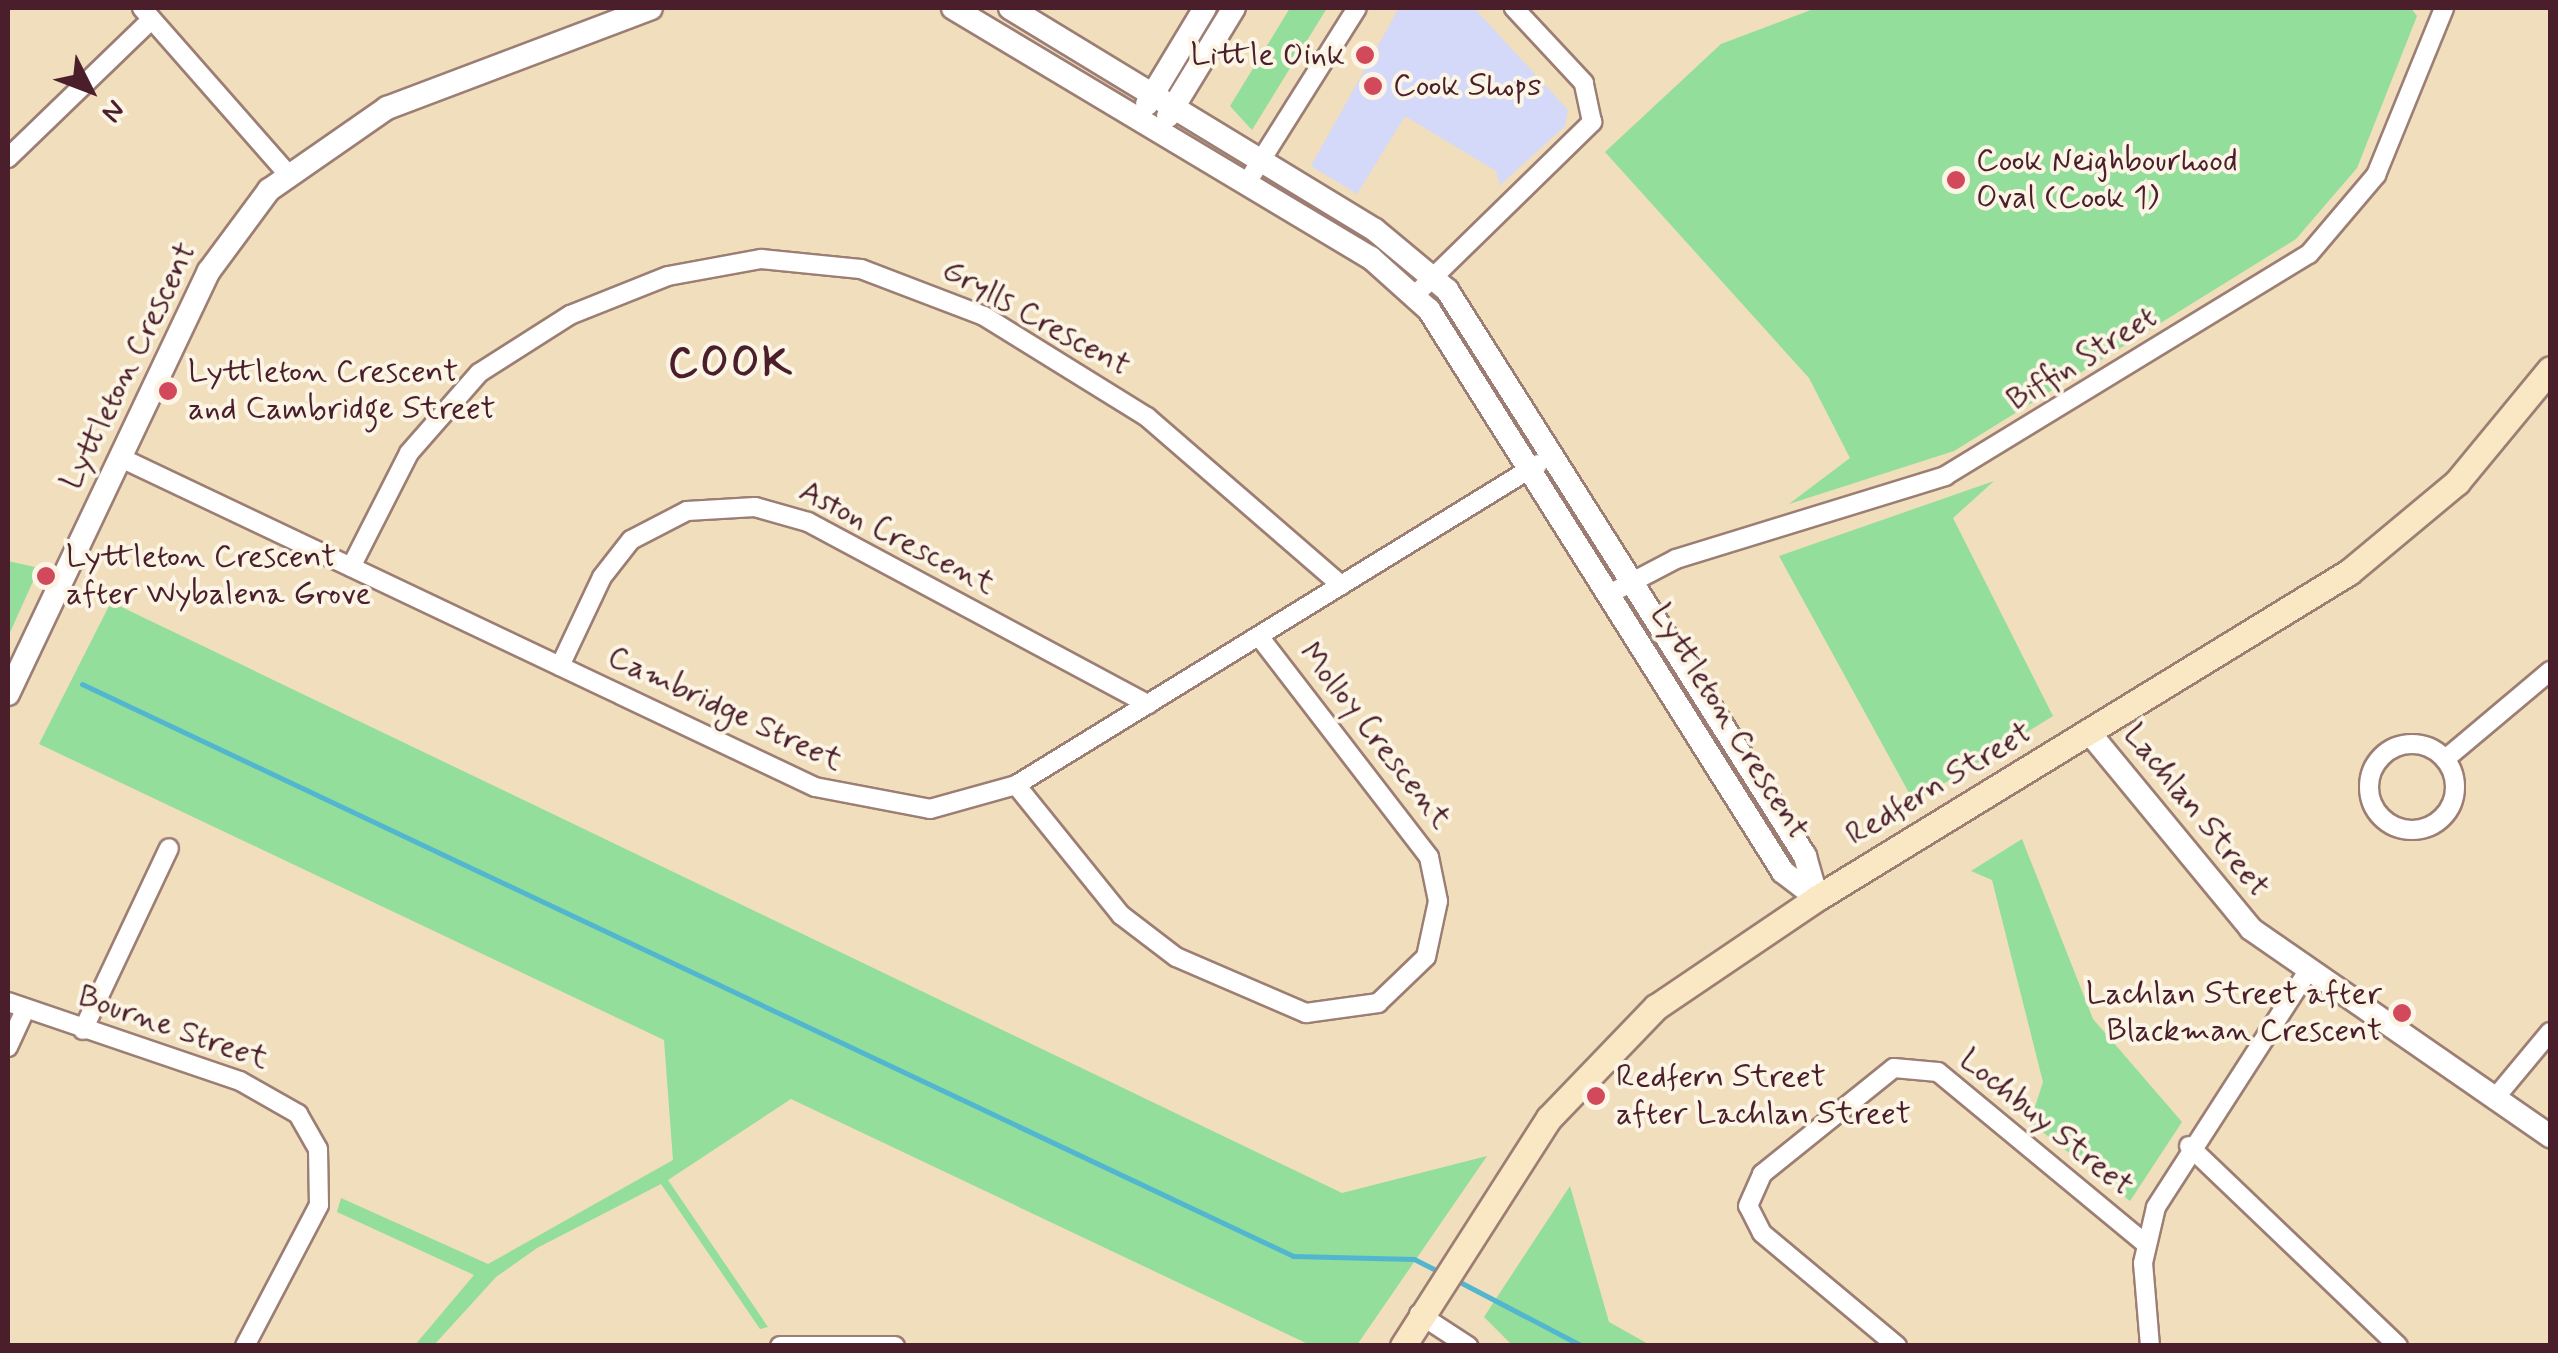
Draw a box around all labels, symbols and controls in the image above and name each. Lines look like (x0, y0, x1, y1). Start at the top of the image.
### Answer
place label: Little Oink (1190, 36, 1345, 74)
north arrow (40, 40, 140, 140)
marker: Little Oink (1354, 44, 1376, 66)
place label: Cook Shops (1393, 67, 1541, 105)
marker: Cook Shops (1362, 75, 1384, 97)
text: N (93, 91, 133, 130)
place label: Cook Neighbourhood Oval (Cook 1) (1976, 143, 2238, 218)
marker: Cook Neighbourhood Oval (Cook 1) (1945, 169, 1967, 191)
street label: Lyttleton Crescent (52, 236, 206, 496)
street label: Grylls Crescent (935, 251, 1137, 385)
street label: Biffin Street (1998, 297, 2166, 421)
district label: COOK (669, 340, 793, 390)
place label: Lyttleton Crescent and Cambridge Street (188, 354, 500, 429)
marker: Lyttleton Crescent and Cambridge Street (157, 380, 179, 402)
street label: Aston Crescent (798, 475, 996, 601)
place label: Lyttleton Crescent after Wybalena Grove (66, 539, 370, 614)
marker: Lyttleton Crescent after Wybalena Grove (35, 565, 57, 587)
street label: Lyttleton Crescent (1641, 597, 1817, 847)
street label: Cambridge Street (601, 638, 849, 780)
street label: Molloy Crescent (1294, 639, 1456, 833)
street label: Redfern Street (1840, 714, 2038, 854)
street label: Lachlan Street (2115, 717, 2277, 905)
place label: Lachlan Street after Blackman Crescent (2092, 976, 2382, 1051)
street label: Bourne Street (73, 977, 273, 1079)
marker: Lachlan Street after Blackman Crescent (2391, 1002, 2413, 1024)
street label: Lochbuy Street (1952, 1042, 2140, 1204)
place label: Redfern Street after Lachlan Street (1616, 1059, 1906, 1134)
marker: Redfern Street after Lachlan Street (1585, 1085, 1607, 1107)

